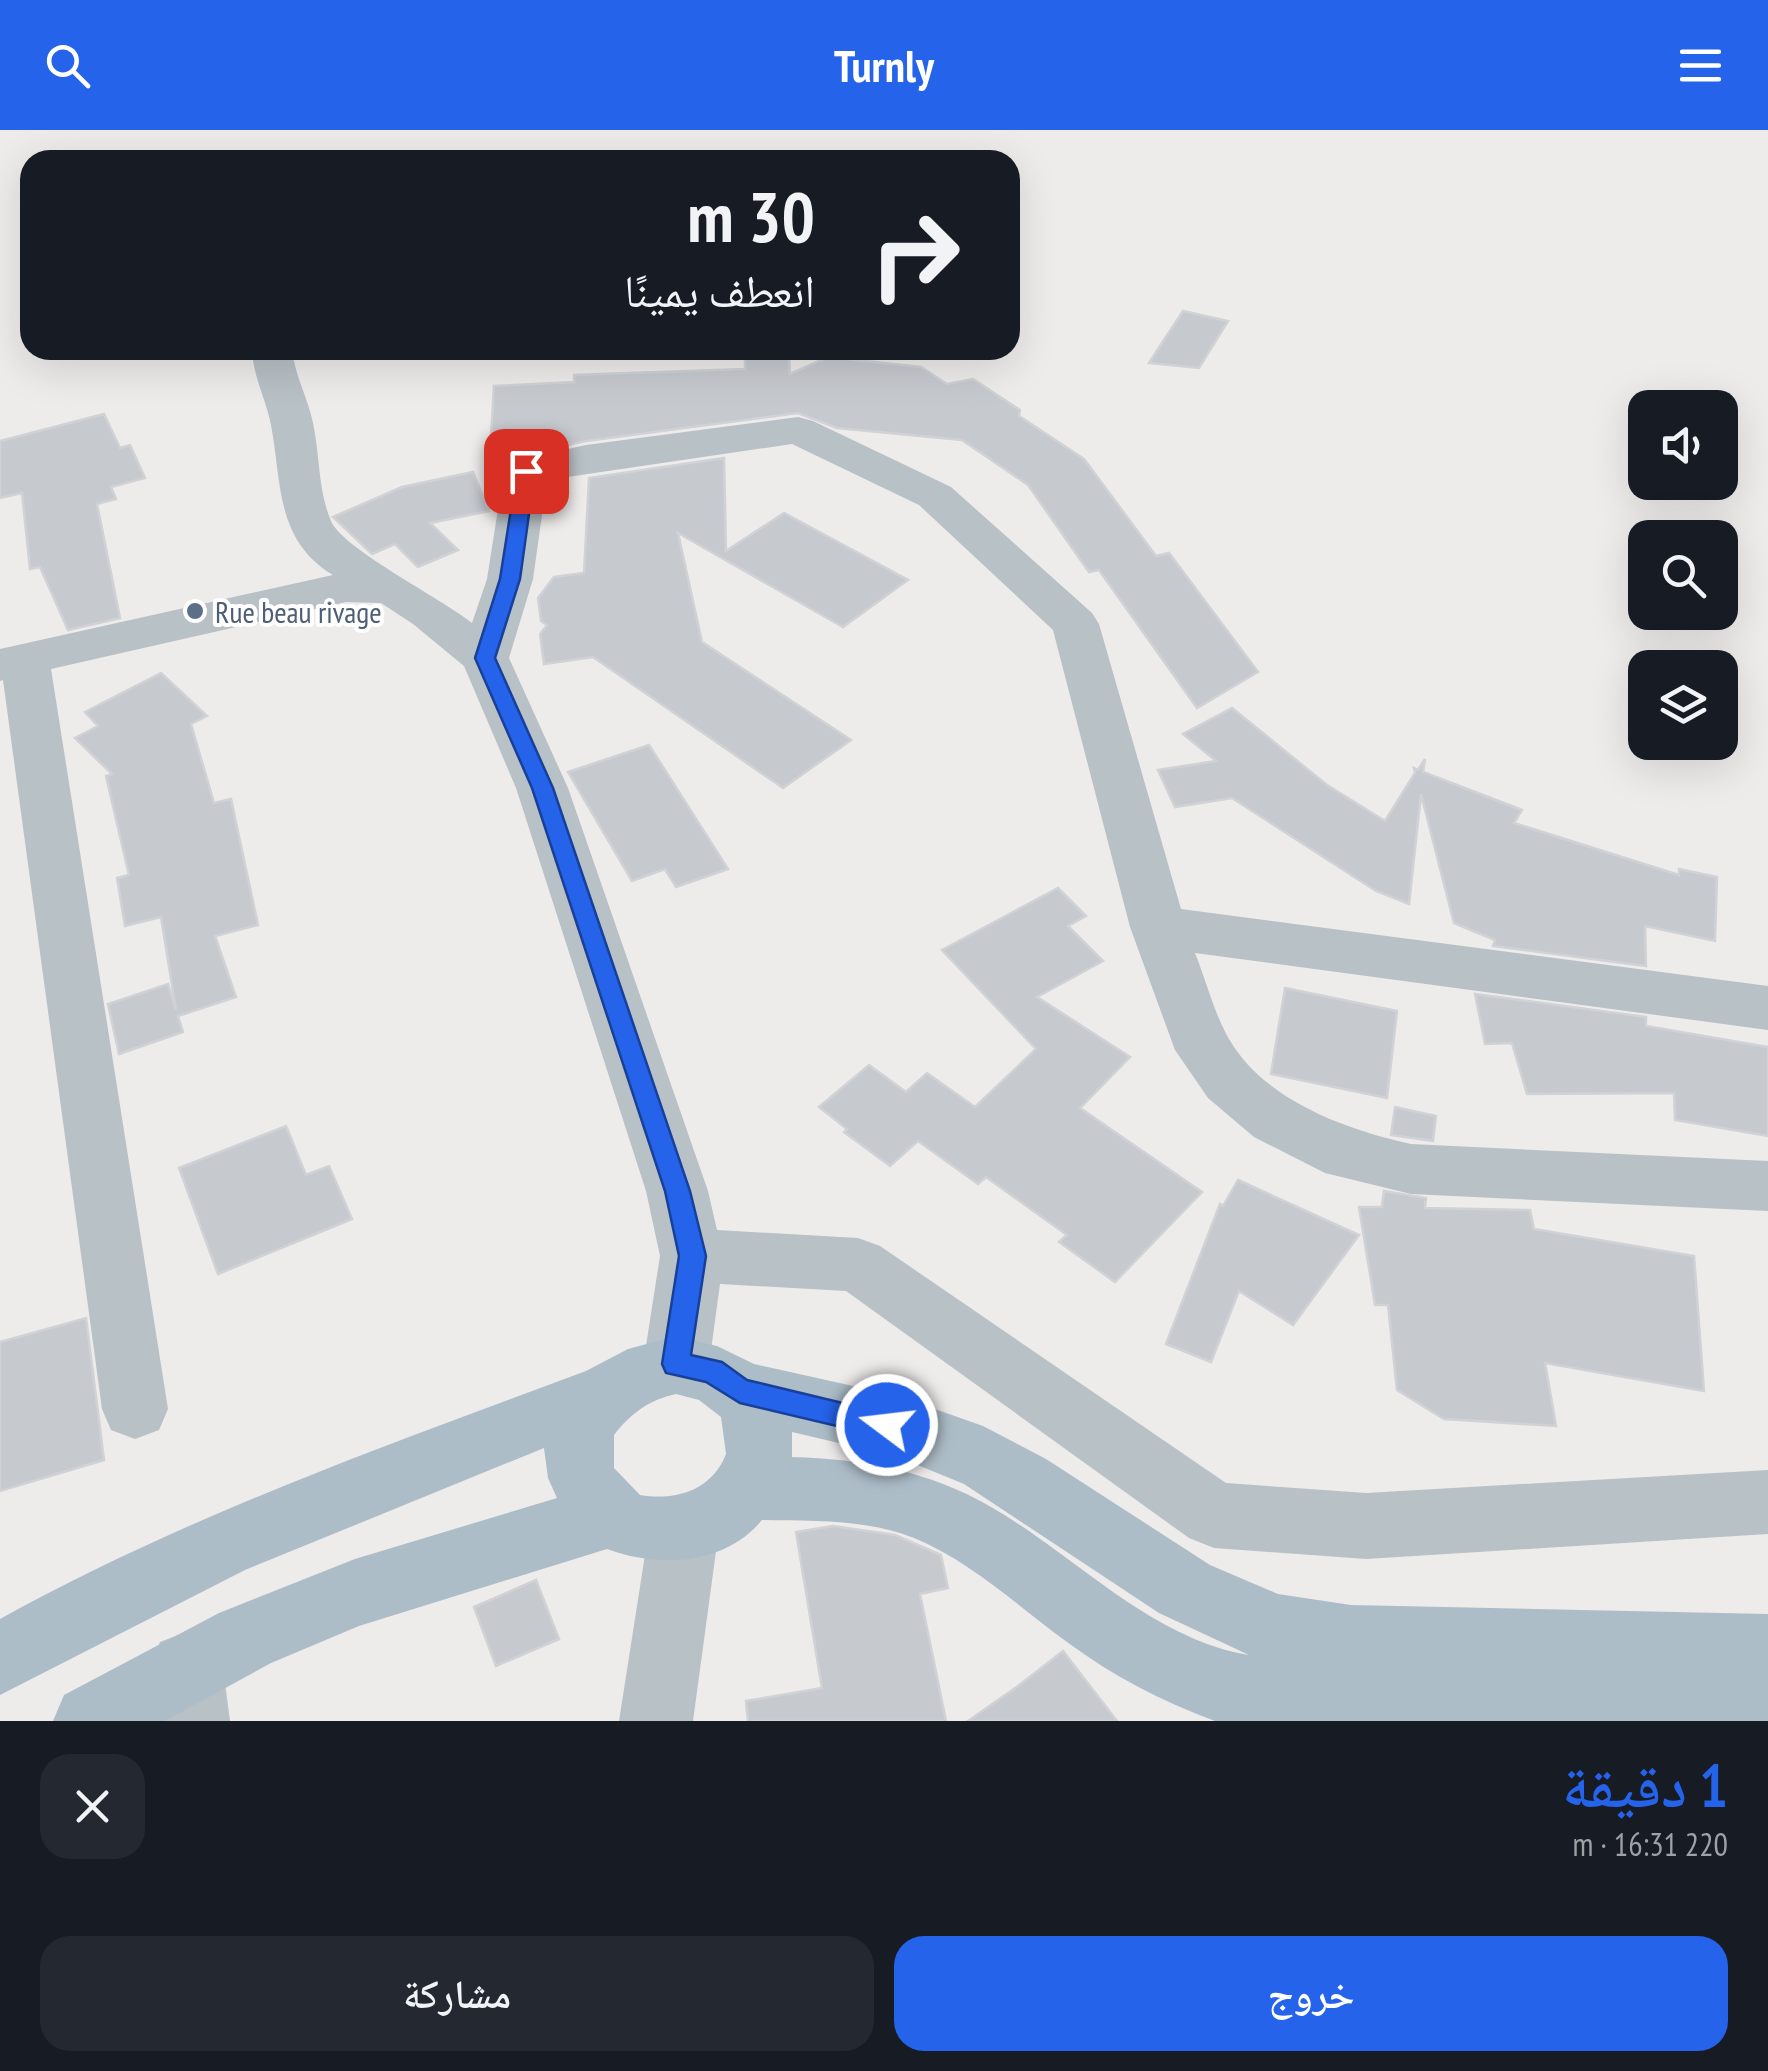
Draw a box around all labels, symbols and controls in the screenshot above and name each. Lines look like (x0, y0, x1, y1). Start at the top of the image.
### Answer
text: Turnly (834, 36, 934, 94)
icon: search (40, 38, 95, 93)
icon: menu (1673, 38, 1728, 93)
text: 30 m (687, 171, 815, 261)
icon: right (850, 190, 980, 320)
text: انعطف يمينًا (624, 261, 815, 319)
map controls (1628, 390, 1738, 760)
button: sound (1628, 390, 1738, 500)
pin (484, 429, 569, 514)
icon: arrive (499, 444, 554, 499)
button: search (1628, 520, 1738, 630)
place label: Rue beau rivage (215, 592, 382, 631)
marker: Rue beau rivage (184, 600, 206, 622)
button: layers (1628, 650, 1738, 760)
position arrow (835, 1373, 939, 1477)
text: 1 دقيقة (1562, 1746, 1728, 1824)
button: close (40, 1754, 145, 1859)
text: 220 m · 16:31 (1573, 1823, 1728, 1865)
button: مشاركة (40, 1936, 874, 2051)
button: خروج (894, 1936, 1728, 2051)

